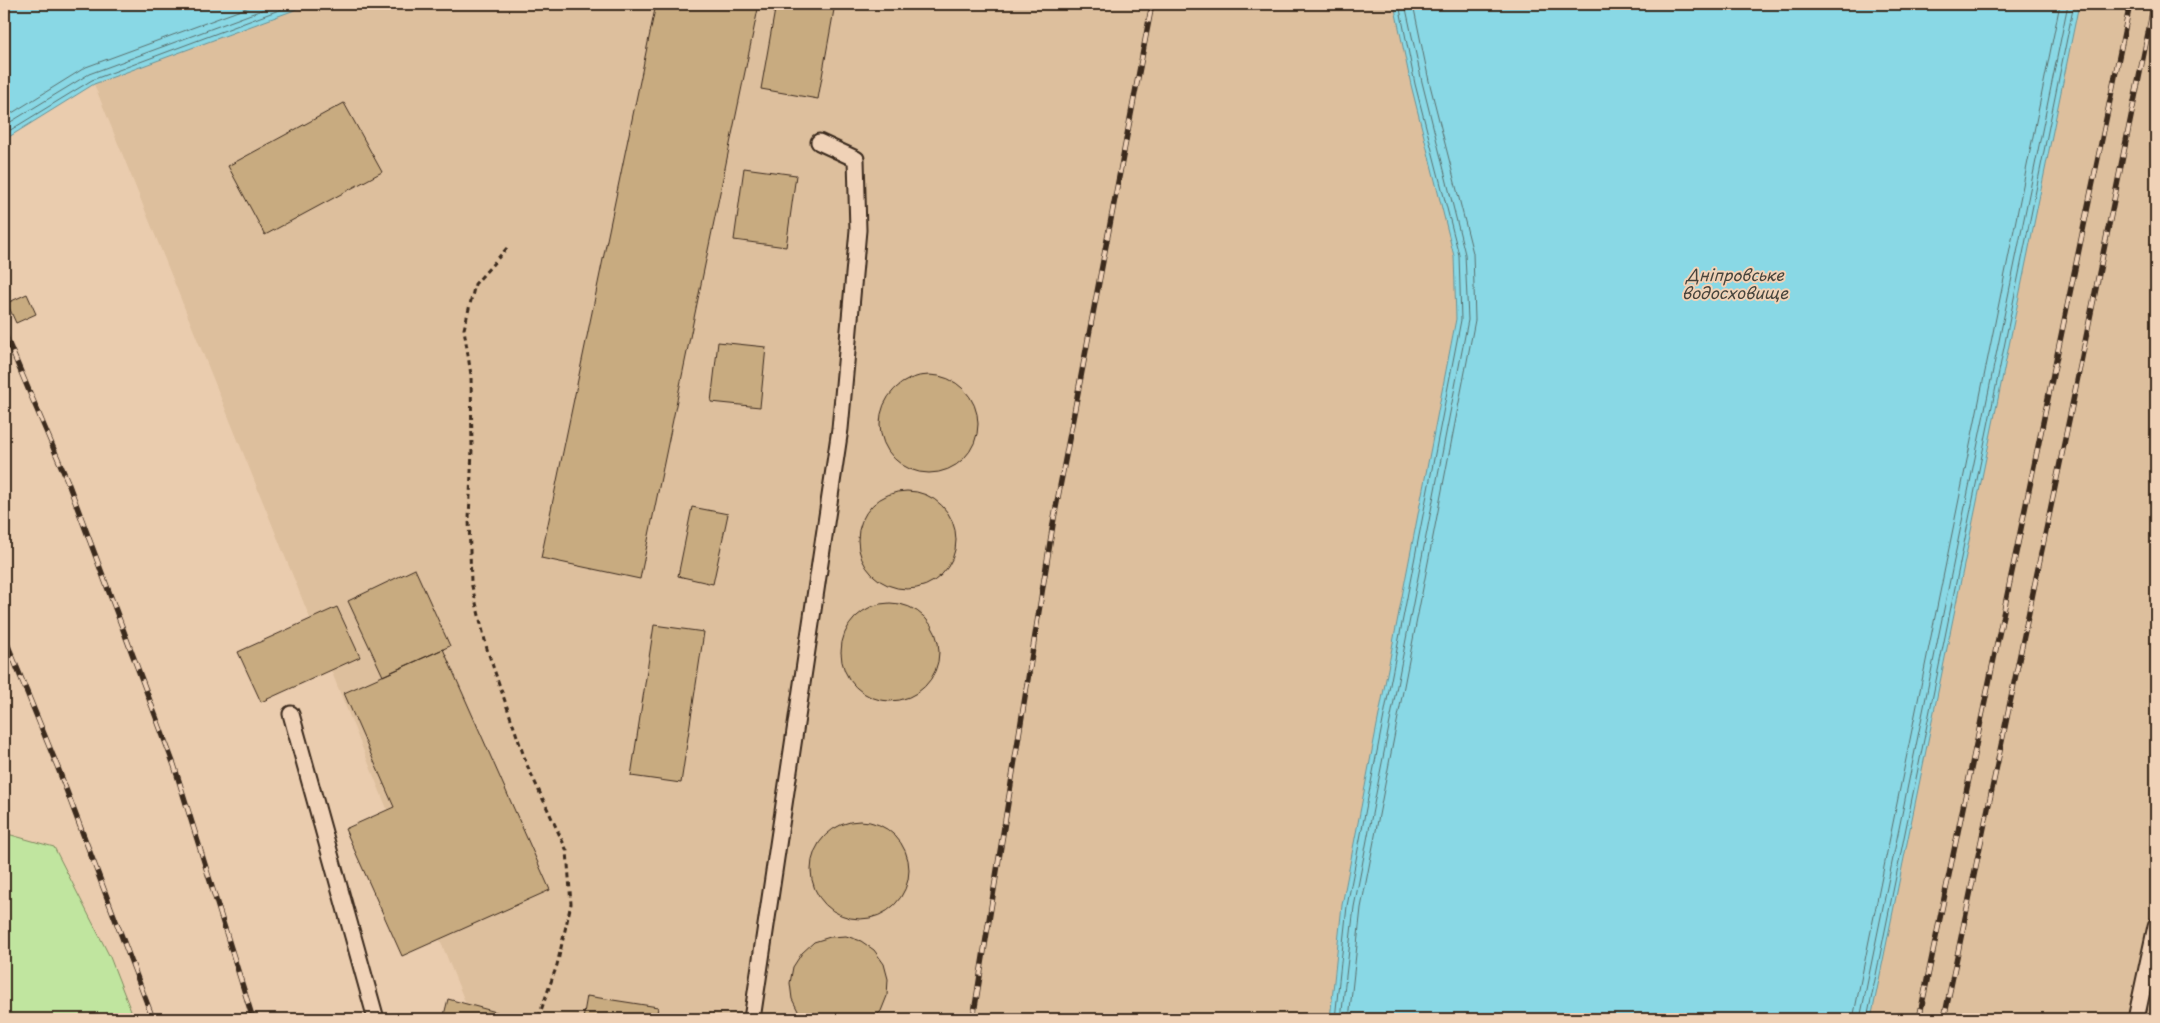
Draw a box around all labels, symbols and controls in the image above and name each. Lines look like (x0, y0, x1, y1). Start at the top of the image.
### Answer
water label: Дніпровське водосховище (1682, 262, 1789, 304)

